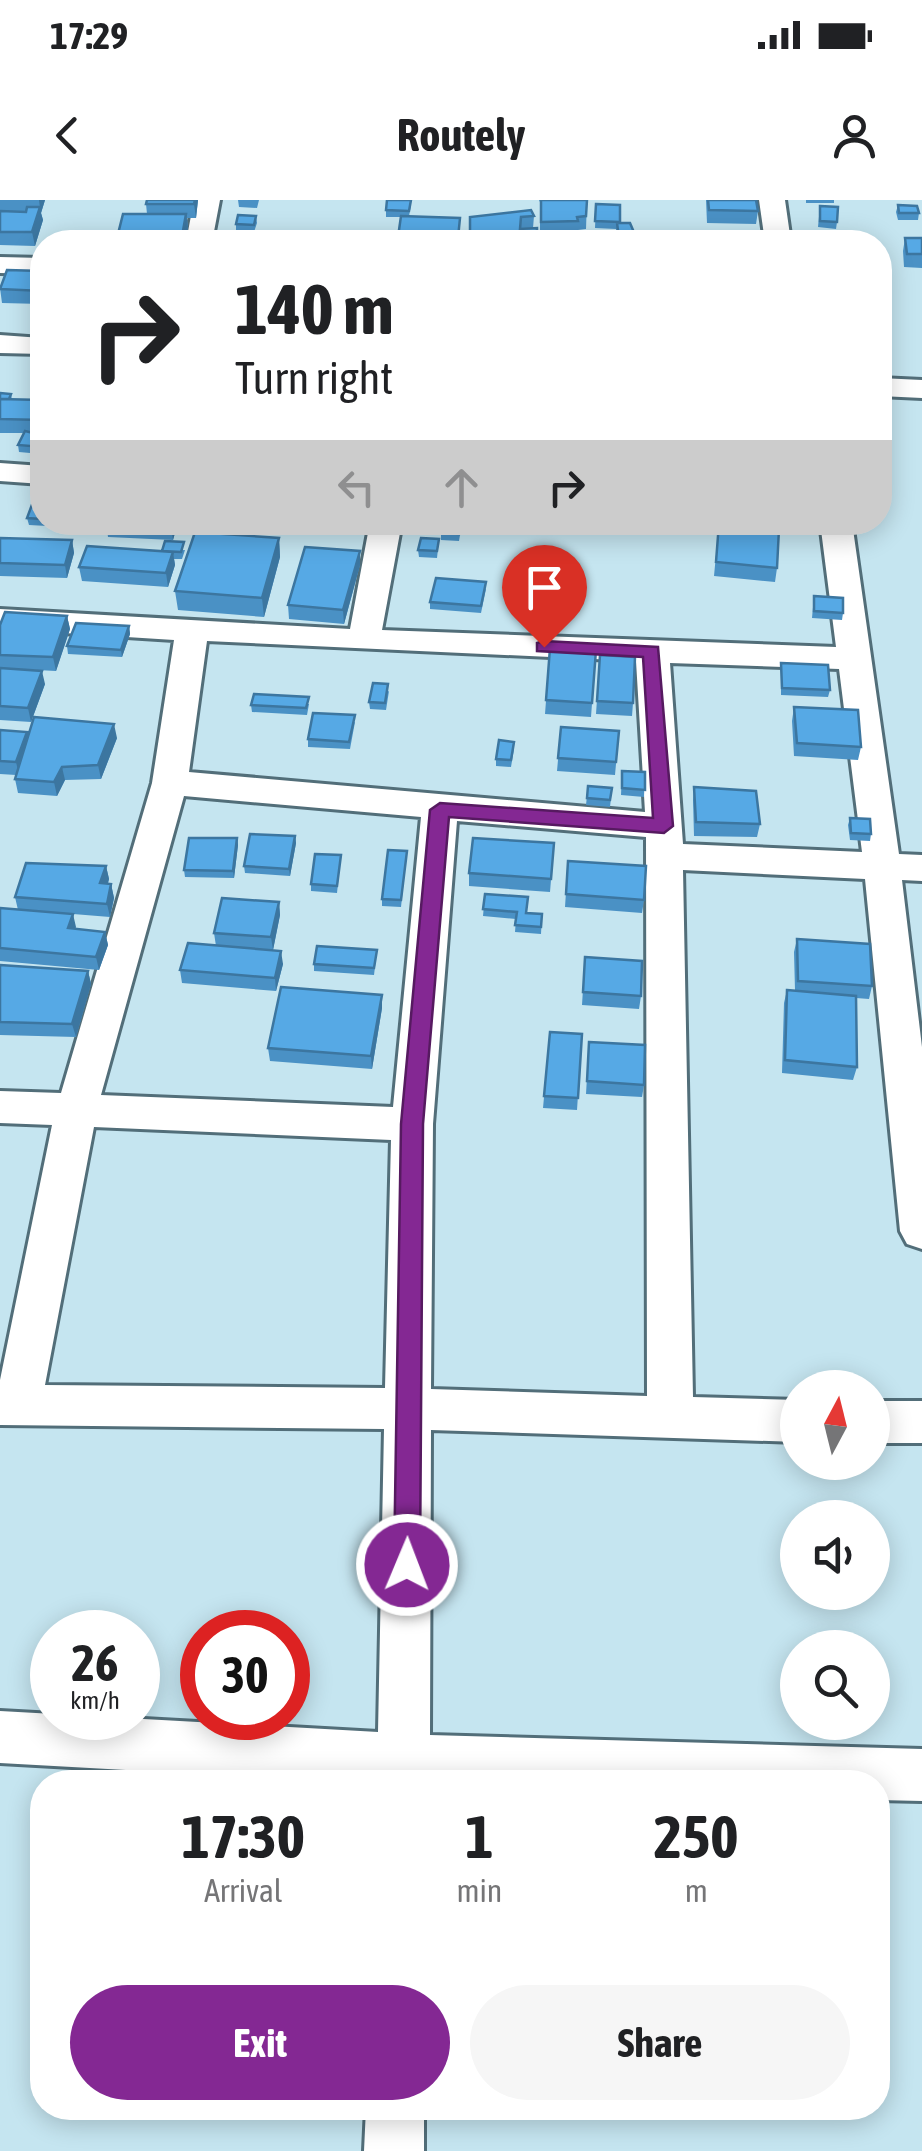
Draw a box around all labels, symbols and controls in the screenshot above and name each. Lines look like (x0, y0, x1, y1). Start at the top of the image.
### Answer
text: 17:29 (50, 14, 128, 57)
icon: back (40, 108, 95, 163)
icon: person (827, 108, 882, 163)
text: Routely (397, 109, 525, 161)
text: 140 m (235, 269, 394, 349)
icon: right (70, 270, 200, 400)
text: Turn right (235, 352, 393, 404)
icon: left (329, 460, 384, 515)
icon: ahead (434, 460, 489, 515)
icon: right (539, 460, 594, 515)
pin (502, 545, 587, 648)
icon: arrive (517, 560, 572, 615)
north arrow (780, 1370, 890, 1480)
map controls (780, 1370, 890, 1740)
button: sound (780, 1500, 890, 1610)
position arrow (355, 1513, 459, 1617)
speed limit sign: 30 (180, 1610, 310, 1740)
button: search (780, 1630, 890, 1740)
text: 26 (71, 1634, 118, 1692)
text: km/h (70, 1686, 120, 1714)
text: 17:30 (181, 1802, 305, 1871)
text: 1 (465, 1802, 494, 1871)
text: 250 (654, 1802, 738, 1871)
text: Arrival (204, 1872, 282, 1909)
text: min (456, 1872, 502, 1909)
text: m (685, 1872, 708, 1909)
button: Exit (70, 1985, 450, 2100)
button: Share (470, 1985, 850, 2100)

